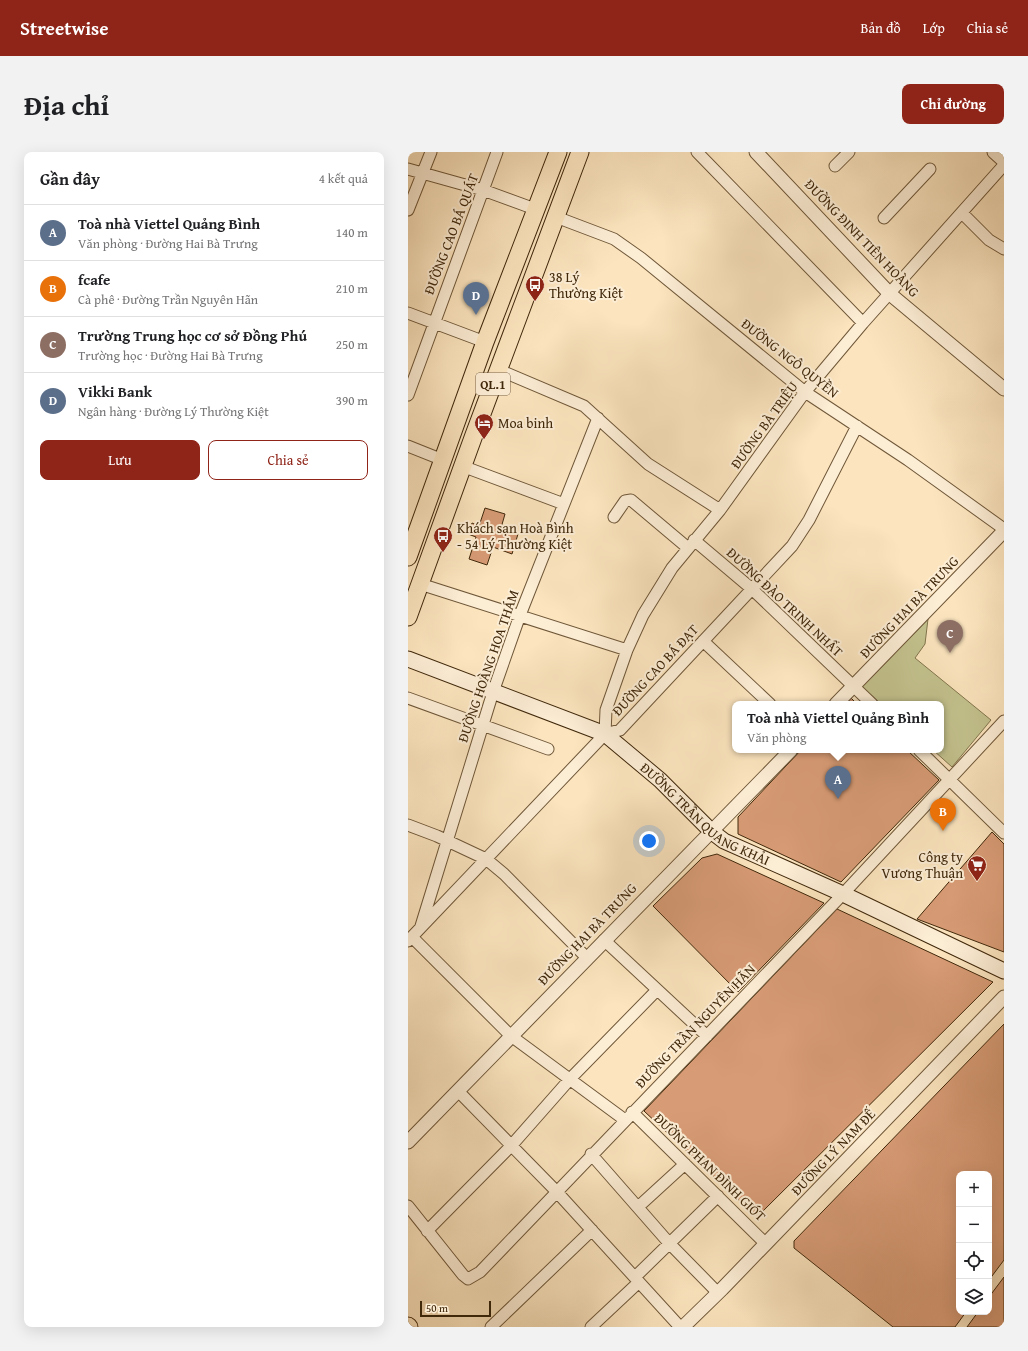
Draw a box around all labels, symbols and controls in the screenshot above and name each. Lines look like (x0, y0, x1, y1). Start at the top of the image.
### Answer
text: Streetwise (20, 14, 109, 42)
text: Bản đồ (861, 18, 901, 38)
text: Lớp (923, 18, 945, 38)
text: Chia sẻ (967, 18, 1008, 38)
text: Địa chỉ (24, 84, 109, 125)
button: Chỉ đường (902, 84, 1004, 124)
text: Gần đây (40, 166, 100, 191)
text: 4 kết quả (319, 169, 368, 188)
street label: ĐƯỜNG CAO BÁ QUÁT (419, 171, 483, 297)
street label: ĐƯỜNG ĐINH TIÊN HOÀNG (800, 175, 924, 301)
text: Toà nhà Viettel Quảng Bình (78, 213, 260, 234)
text: A (49, 223, 57, 242)
text: 140 m (336, 223, 368, 242)
text: Văn phòng · Đường Hai Bà Trưng (78, 234, 258, 253)
place label: 38 Lý Thường Kiệt (549, 267, 623, 303)
text: fcafe (78, 269, 110, 290)
bus stop icon: 38 Lý Thường Kiệt (524, 274, 546, 302)
text: B (49, 279, 57, 298)
text: 210 m (336, 279, 368, 298)
pin: D (463, 282, 489, 315)
text: Cà phê · Đường Trần Nguyên Hãn (78, 290, 258, 309)
street label: ĐƯỜNG NGÔ QUYỀN (737, 314, 843, 402)
text: Trường Trung học cơ sở Đồng Phú (78, 325, 307, 346)
text: C (49, 335, 57, 354)
text: 250 m (336, 335, 368, 354)
text: Trường học · Đường Hai Bà Trưng (78, 346, 263, 365)
road number: QL.1 (476, 373, 510, 395)
street label: ĐƯỜNG BÀ TRIỆU (726, 377, 802, 473)
text: Vikki Bank (78, 381, 152, 402)
text: D (49, 391, 57, 410)
text: 390 m (336, 391, 368, 410)
text: Ngân hàng · Đường Lý Thường Kiệt (78, 402, 269, 421)
hotel icon: Moa binh (473, 412, 495, 440)
place label: Moa binh (498, 413, 553, 433)
button: Lưu (40, 440, 200, 480)
button: Chia sẻ (208, 440, 368, 480)
place label: Khách sạn Hoà Bình - 54 Lý Thường Kiệt (457, 518, 574, 554)
bus stop icon: Khách sạn Hoà Bình - 54 Lý Thường Kiệt (432, 525, 454, 553)
street label: ĐƯỜNG ĐÀO TRINH NHẤT (722, 543, 848, 661)
street label: ĐƯỜNG HAI BÀ TRƯNG (855, 551, 963, 663)
street label: ĐƯỜNG HOÀNG HOA THÁM (452, 587, 524, 745)
street label: ĐƯỜNG CAO BÁ ĐẠT (607, 620, 703, 720)
pin: C (937, 620, 963, 653)
popup (732, 701, 944, 753)
text: Toà nhà Viettel Quảng Bình (747, 707, 929, 728)
text: Văn phòng (747, 728, 806, 747)
street label: ĐƯỜNG TRẦN QUANG KHẢI (636, 758, 773, 870)
pin: A (825, 766, 851, 799)
pin: B (930, 798, 956, 831)
your location (639, 831, 659, 851)
place label: Công ty Vương Thuận (882, 847, 963, 883)
supermarket icon: Công ty Vương Thuận (966, 854, 988, 882)
street label: ĐƯỜNG HAI BÀ TRƯNG (533, 878, 641, 990)
street label: ĐƯỜNG TRẦN NGUYÊN HÃN (630, 960, 760, 1092)
street label: ĐƯỜNG LÝ NAM ĐẾ (786, 1104, 880, 1200)
street label: ĐƯỜNG PHAN ĐÌNH GIÓT (650, 1108, 770, 1226)
map controls (956, 1171, 992, 1315)
button: + (956, 1171, 992, 1207)
button: − (956, 1207, 992, 1243)
button: locate (956, 1243, 992, 1279)
button: layers (956, 1279, 992, 1315)
scale bar (420, 1299, 491, 1318)
text: 50 m (426, 1300, 448, 1316)

